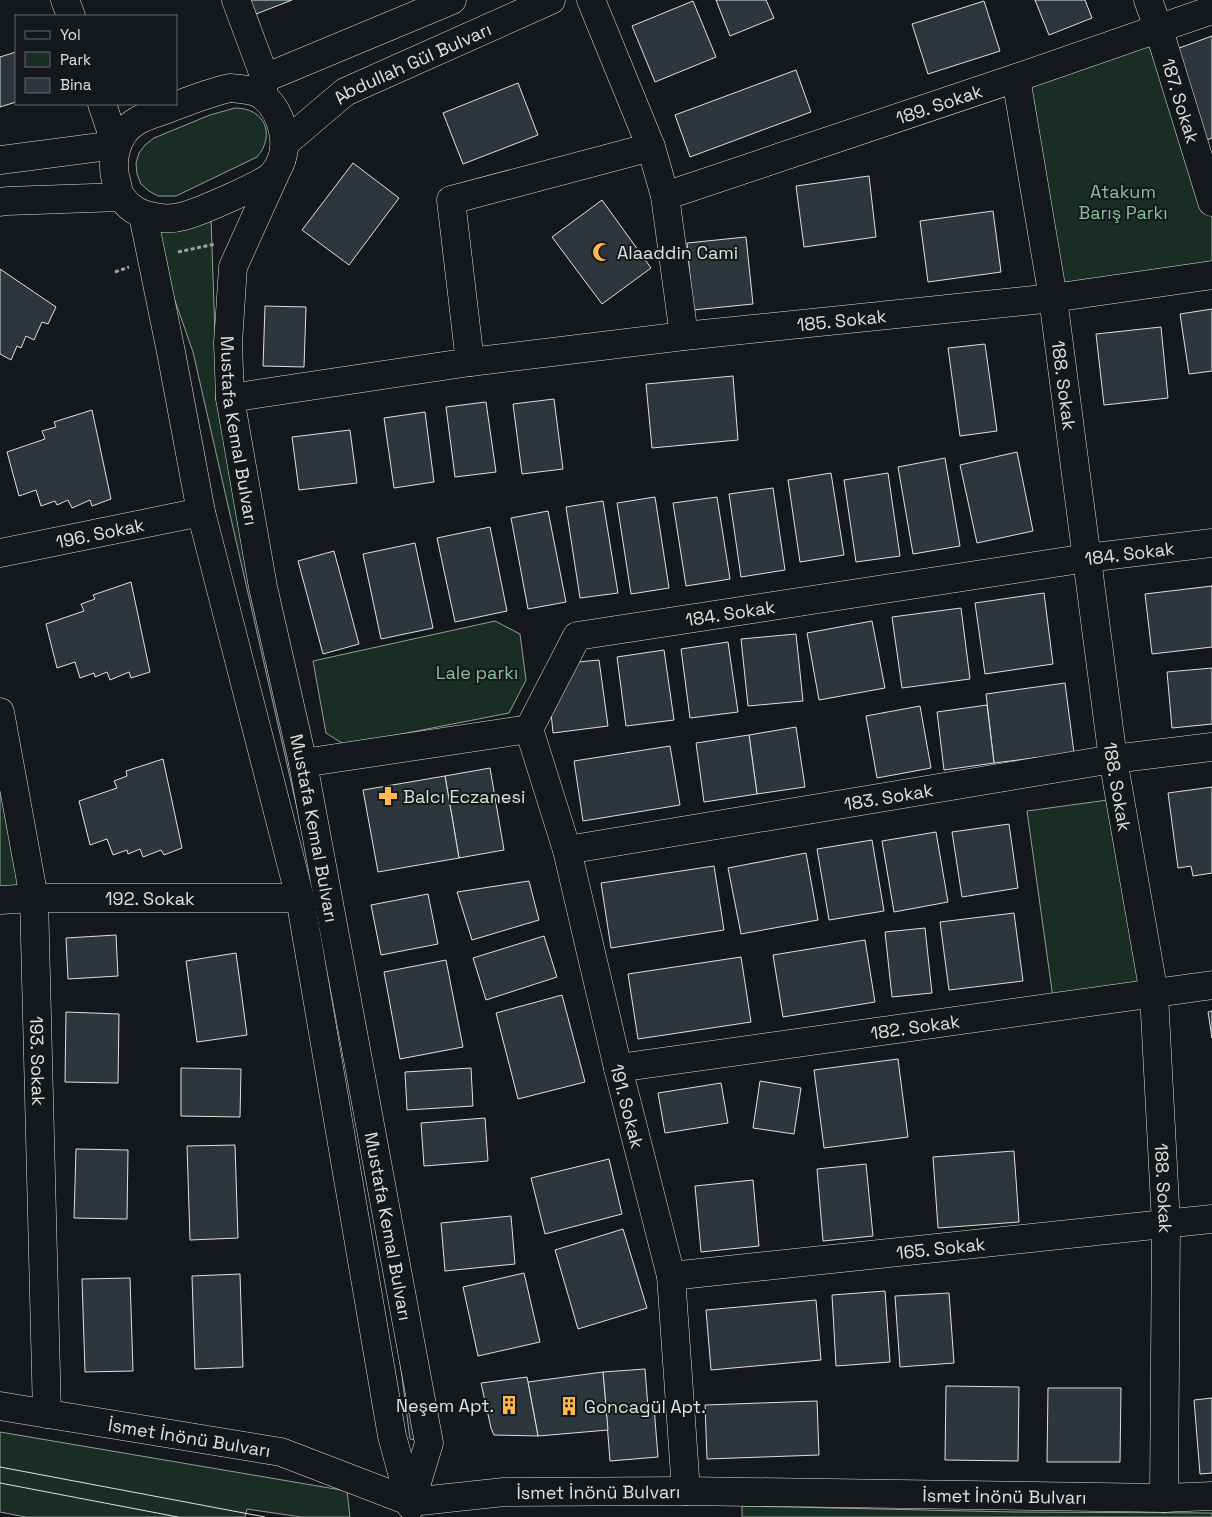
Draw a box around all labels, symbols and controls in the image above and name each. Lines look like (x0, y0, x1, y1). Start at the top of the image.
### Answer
legend (15, 15, 178, 105)
street label: Abdullah Gül Bulvarı (328, 17, 495, 109)
text: Yol (60, 25, 81, 44)
text: Park (60, 50, 91, 69)
street label: 187. Sokak (1157, 55, 1205, 146)
text: Bina (60, 75, 92, 94)
street label: 189. Sokak (893, 79, 986, 129)
park label: Atakum Barış Parkı (1078, 180, 1168, 224)
mosque icon: Alaaddin Cami (591, 241, 613, 263)
place label: Alaaddin Cami (617, 241, 738, 264)
street label: 185. Sokak (796, 304, 888, 336)
street label: Mustafa Kemal Bulvarı (216, 335, 264, 527)
street label: 188. Sokak (1047, 339, 1082, 432)
street label: 196. Sokak (54, 512, 147, 553)
street label: 184. Sokak (1083, 536, 1176, 570)
street label: 184. Sokak (684, 594, 777, 631)
park label: Lale parkı (436, 661, 518, 684)
street label: Mustafa Kemal Bulvarı (285, 732, 344, 924)
street label: 188. Sokak (1099, 741, 1137, 833)
street label: 183. Sokak (842, 778, 935, 815)
pharmacy icon: Balcı Eczanesi (377, 785, 399, 807)
place label: Balcı Eczanesi (403, 785, 525, 808)
street label: 192. Sokak (105, 887, 195, 910)
street label: 182. Sokak (869, 1009, 962, 1044)
street label: 193. Sokak (25, 1016, 51, 1106)
street label: 191. Sokak (606, 1062, 650, 1151)
street label: Mustafa Kemal Bulvarı (360, 1130, 418, 1322)
street label: 188. Sokak (1150, 1143, 1178, 1234)
street label: 165. Sokak (895, 1231, 987, 1264)
place label: Neşem Apt. (396, 1394, 494, 1417)
building icon: Neşem Apt. (498, 1394, 520, 1416)
building icon: Goncagül Apt. (558, 1395, 580, 1417)
place label: Goncagül Apt. (584, 1395, 706, 1418)
street label: İsmet İnönü Bulvarı (107, 1412, 272, 1462)
street label: İsmet İnönü Bulvarı (516, 1480, 681, 1503)
street label: İsmet İnönü Bulvarı (922, 1483, 1087, 1508)

